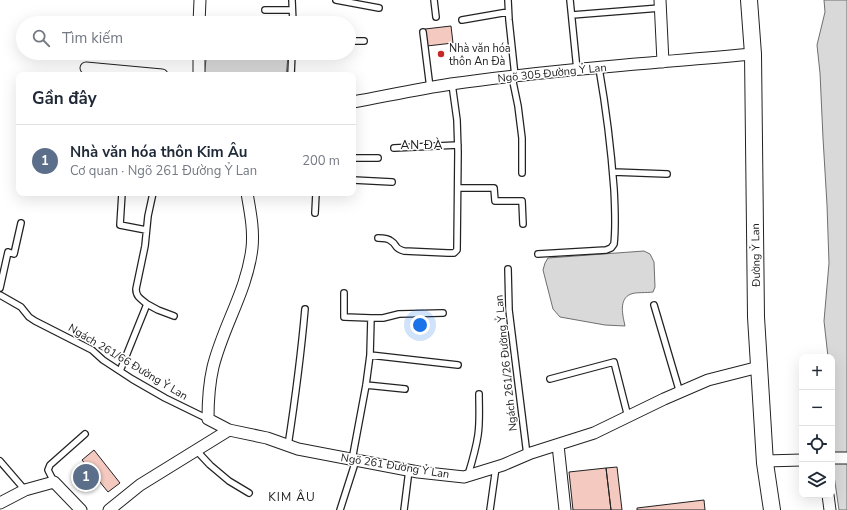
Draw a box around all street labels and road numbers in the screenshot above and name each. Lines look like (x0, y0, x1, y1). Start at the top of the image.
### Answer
street label: Ngõ 305 Đường Ỷ Lan (497, 59, 607, 86)
street label: Đường Ỷ Lan (747, 223, 764, 288)
street label: Ngách 261/26 Đường Ỷ Lan (490, 294, 521, 432)
street label: Ngách 261/66 Đường Ỷ Lan (65, 319, 191, 404)
street label: Ngõ 261 Đường Ỷ Lan (340, 449, 450, 482)

